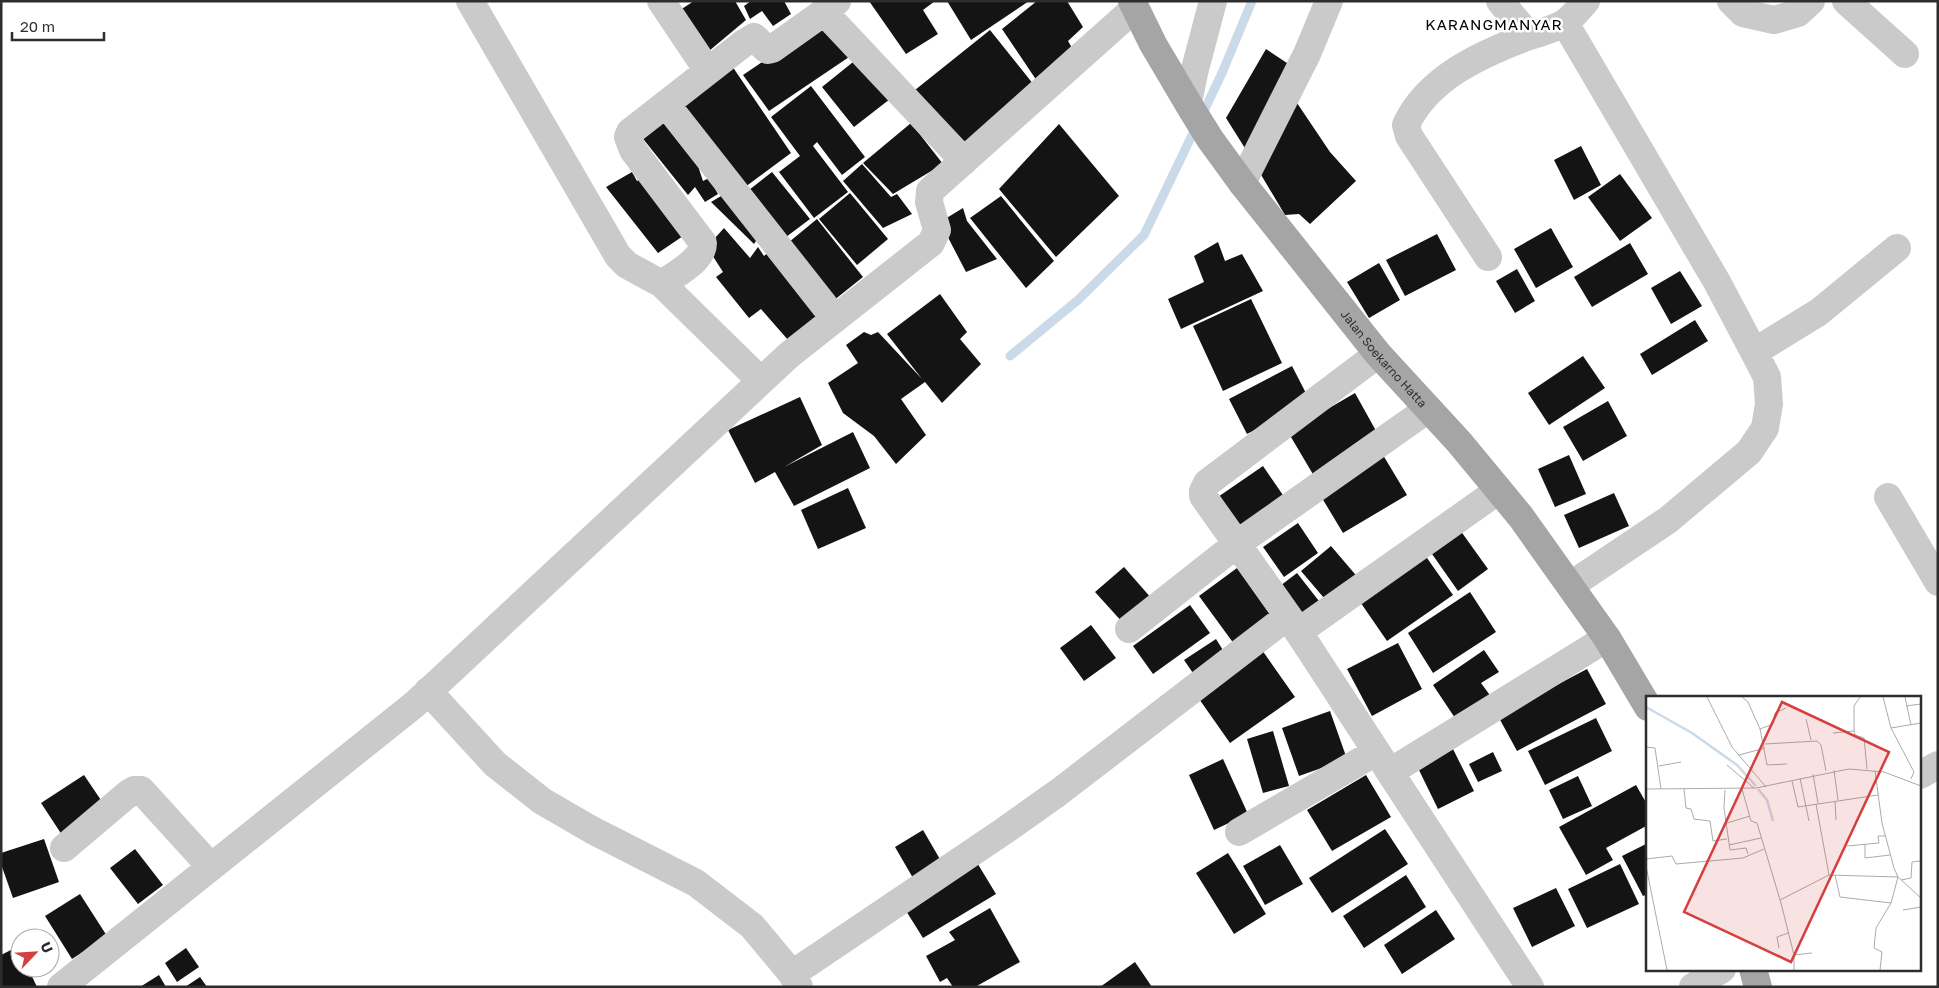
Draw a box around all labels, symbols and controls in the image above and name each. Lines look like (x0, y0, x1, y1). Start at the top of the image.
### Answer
scale bar (12, 10, 105, 42)
district label: KARANGMANYAR (1425, 15, 1563, 33)
text: 20 m (20, 17, 55, 35)
street label: Jalan Soekarno Hatta (1338, 307, 1431, 410)
inset map (1646, 696, 1922, 970)
north arrow (10, 928, 60, 978)
text: U (37, 939, 57, 956)

